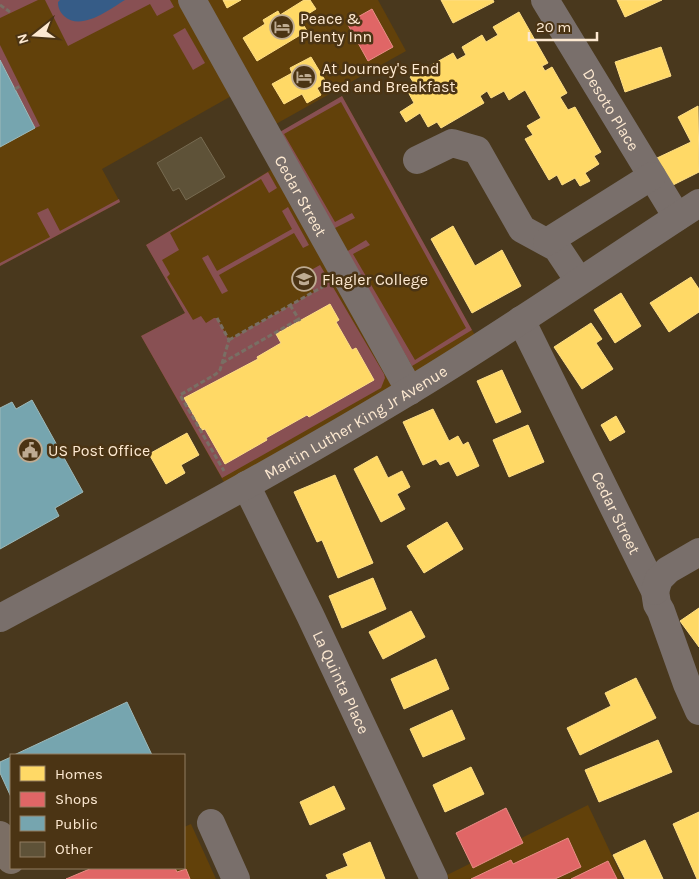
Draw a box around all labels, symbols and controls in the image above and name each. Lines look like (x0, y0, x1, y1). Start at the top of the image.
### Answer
place label: Peace & Plenty Inn (300, 9, 372, 46)
north arrow (10, 10, 60, 60)
scale bar (529, 10, 596, 42)
hotel icon: Peace & Plenty Inn (269, 14, 295, 40)
text: 20 m (536, 18, 571, 36)
text: N (13, 31, 33, 46)
place label: At Journey's End Bed and Breakfast (322, 59, 455, 96)
hotel icon: At Journey's End Bed and Breakfast (291, 64, 317, 90)
street label: Desoto Place (579, 65, 644, 154)
street label: Cedar Street (271, 152, 331, 240)
school or university icon: Flagler College (291, 266, 317, 292)
place label: Flagler College (322, 270, 428, 289)
street label: Martin Luther King Jr Avenue (261, 361, 450, 483)
public building icon: US Post Office (17, 437, 43, 463)
place label: US Post Office (48, 441, 150, 460)
street label: Cedar Street (588, 468, 645, 557)
street label: La Quinta Place (309, 627, 374, 737)
legend (10, 754, 185, 869)
text: Homes (55, 765, 103, 783)
text: Shops (55, 790, 98, 808)
text: Public (55, 815, 98, 833)
text: Other (55, 840, 93, 858)

